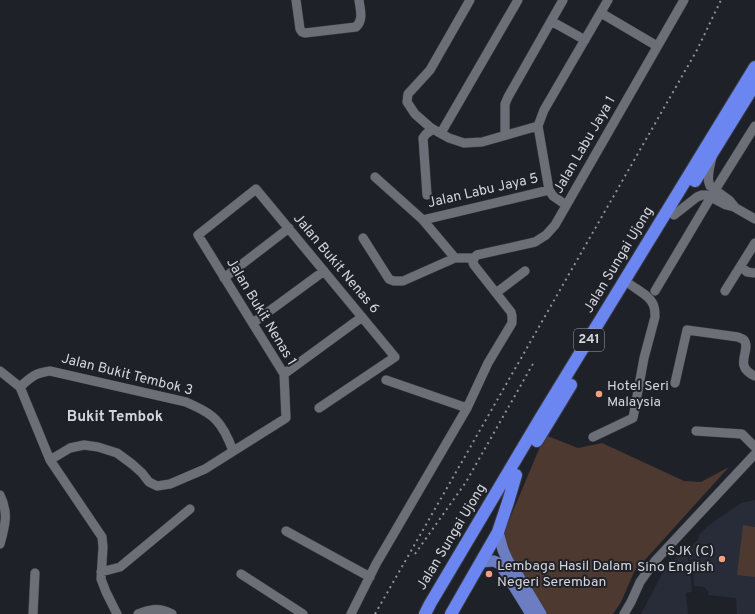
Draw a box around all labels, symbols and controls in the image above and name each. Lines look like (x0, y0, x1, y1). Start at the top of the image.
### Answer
street label: Jalan Labu Jaya 1 (550, 93, 620, 197)
street label: Jalan Labu Jaya 5 (426, 170, 540, 212)
street label: Jalan Sungai Ujong (581, 204, 657, 316)
street label: Jalan Bukit Nenas 6 (289, 211, 383, 317)
street label: Jalan Bukit Nenas 1 (222, 255, 300, 369)
road number: 241 (574, 329, 604, 351)
street label: Jalan Bukit Tembok 3 (59, 350, 195, 400)
place label: Hotel Seri Malaysia (607, 378, 669, 411)
marker: Hotel Seri Malaysia (594, 389, 604, 399)
district label: Bukit Tembok (67, 408, 163, 427)
street label: Jalan Sungai Ujong (414, 481, 490, 593)
place label: SJK (C) Sino English (637, 543, 714, 576)
marker: SJK (C) Sino English (717, 554, 727, 564)
place label: Lembaga Hasil Dalam Negeri Seremban (497, 558, 632, 591)
marker: Lembaga Hasil Dalam Negeri Seremban (484, 569, 494, 579)

